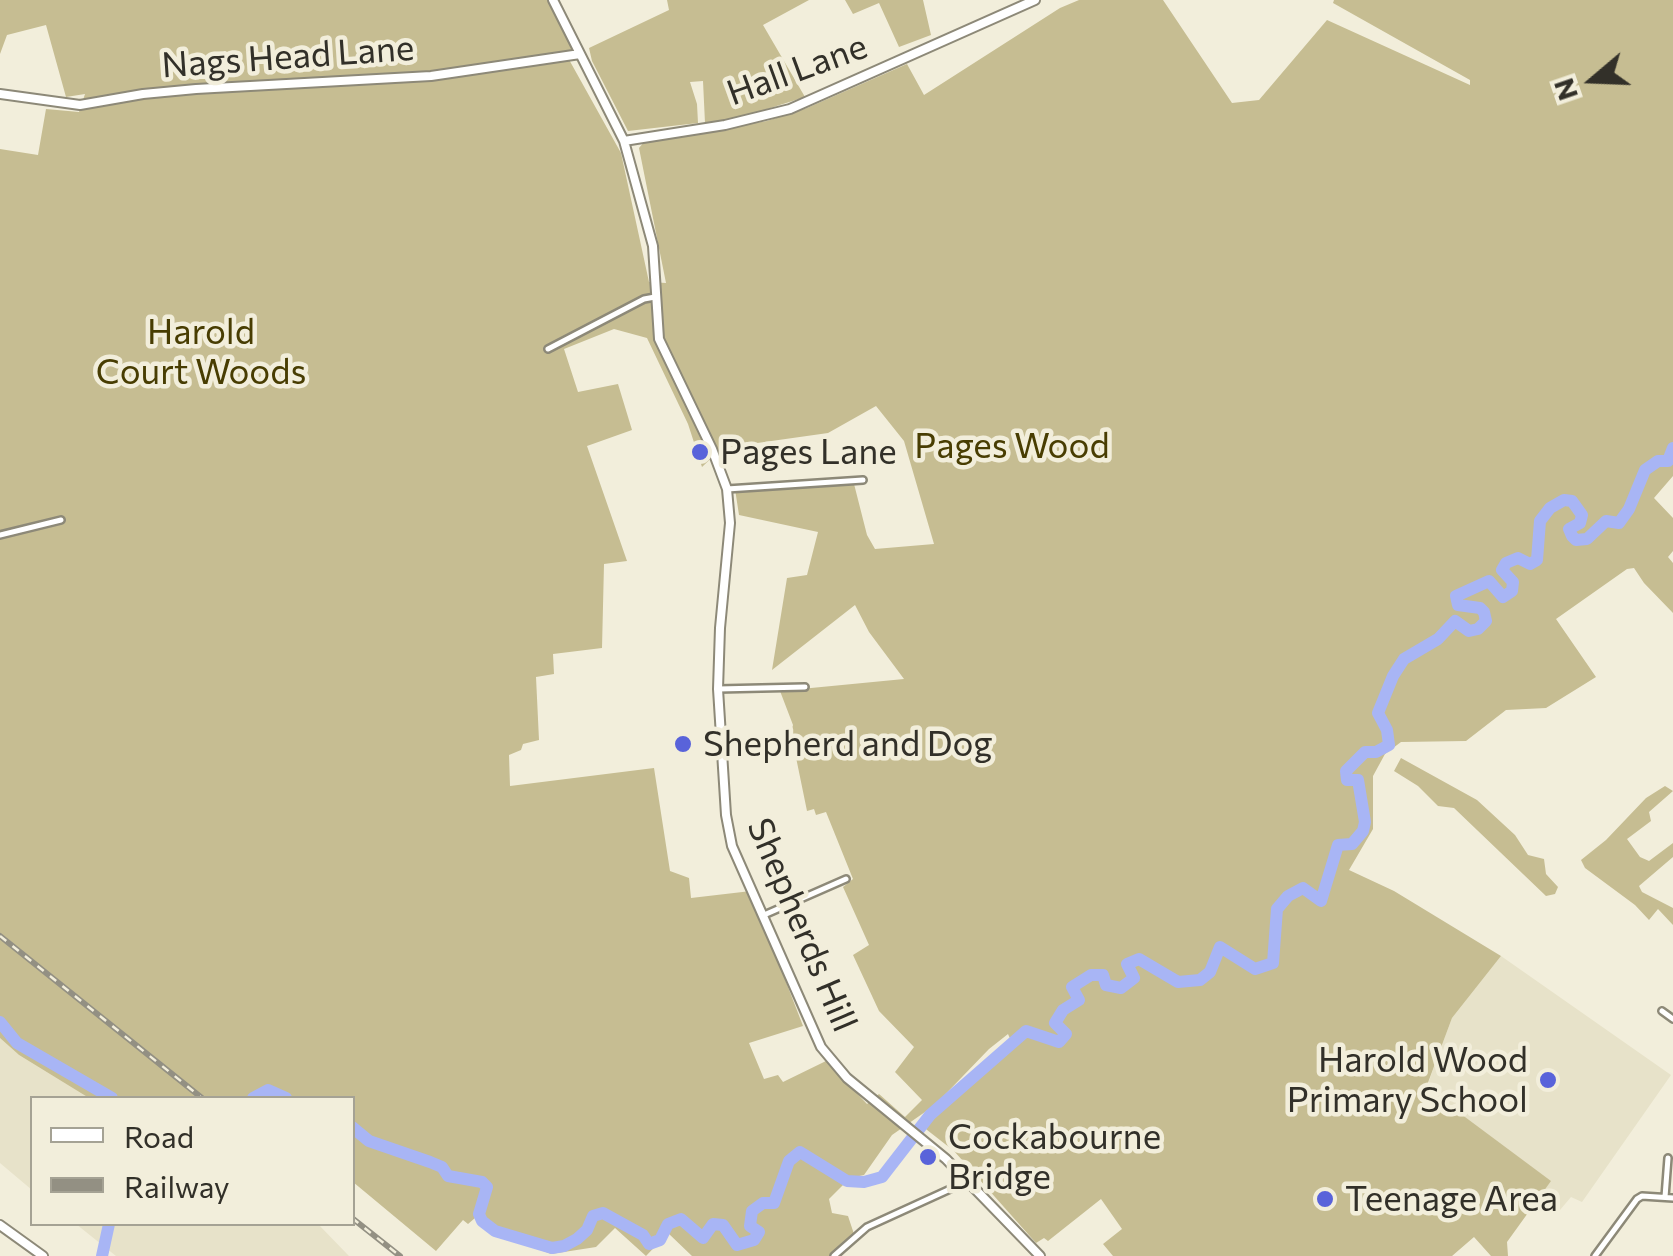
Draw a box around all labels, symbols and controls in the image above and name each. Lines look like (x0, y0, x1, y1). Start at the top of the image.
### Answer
street label: Hall Lane (721, 25, 873, 115)
street label: Nags Head Lane (160, 27, 416, 87)
north arrow (1543, 30, 1643, 130)
text: N (1545, 74, 1584, 105)
park label: Harold Court Woods (96, 311, 306, 393)
park label: Pages Wood (914, 425, 1110, 467)
place label: Pages Lane (720, 431, 897, 473)
marker: Pages Lane (689, 441, 711, 463)
place label: Shepherd and Dog (703, 723, 992, 765)
marker: Shepherd and Dog (672, 733, 694, 755)
street label: Shepherds Hill (738, 812, 866, 1038)
place label: Harold Wood Primary School (1287, 1039, 1528, 1121)
marker: Harold Wood Primary School (1537, 1069, 1559, 1091)
legend (30, 1096, 355, 1226)
place label: Cockabourne Bridge (948, 1116, 1161, 1198)
text: Road (124, 1117, 194, 1154)
marker: Cockabourne Bridge (917, 1146, 939, 1168)
text: Railway (124, 1167, 230, 1204)
place label: Teenage Area (1345, 1178, 1558, 1220)
marker: Teenage Area (1314, 1188, 1336, 1210)

